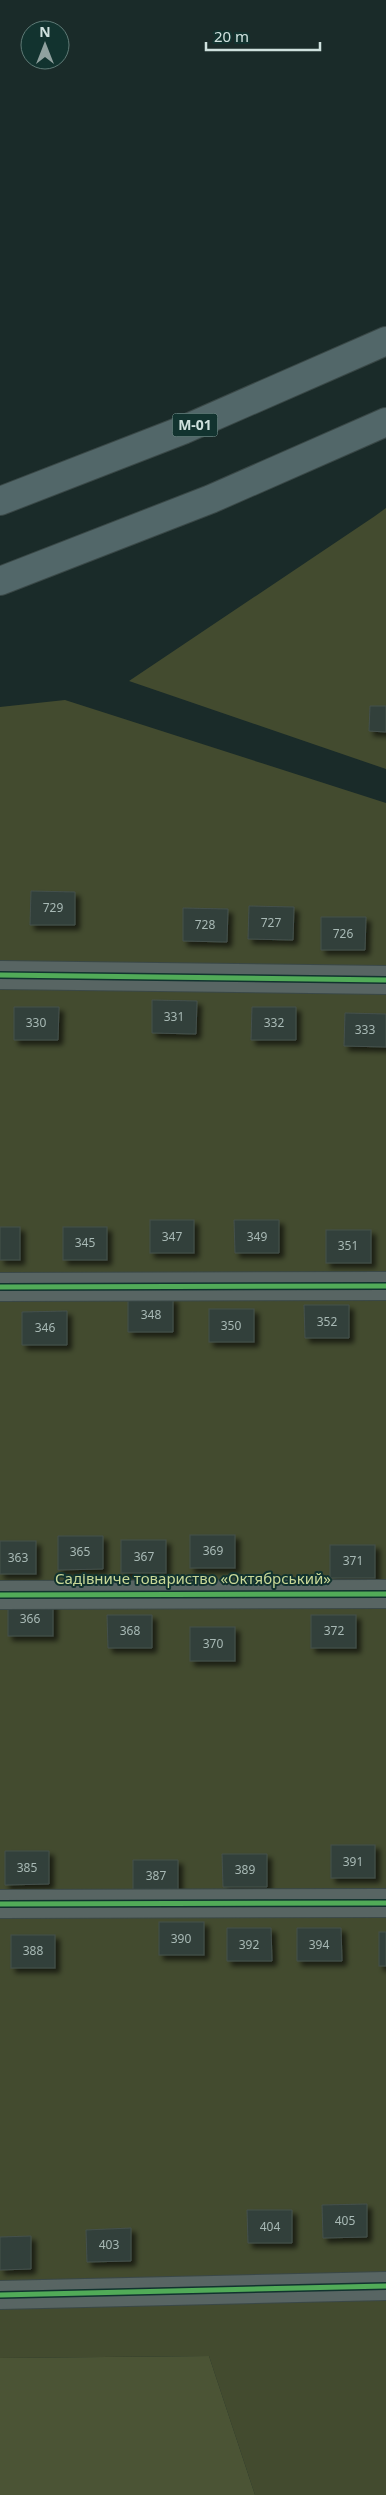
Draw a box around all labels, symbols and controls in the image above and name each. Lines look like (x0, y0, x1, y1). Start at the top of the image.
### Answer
north arrow (20, 20, 70, 70)
scale bar (206, 20, 320, 52)
text: N (39, 22, 51, 41)
text: 20 m (214, 26, 249, 46)
road number: М-01 (172, 414, 218, 436)
house number: 729 (43, 899, 63, 916)
house number: 727 (261, 914, 281, 931)
house number: 728 (195, 916, 215, 933)
house number: 726 (333, 925, 353, 942)
house number: 331 (164, 1008, 184, 1025)
house number: 330 (26, 1014, 46, 1031)
house number: 332 (264, 1014, 284, 1031)
house number: 333 (355, 1021, 375, 1038)
house number: 347 (162, 1228, 182, 1245)
house number: 349 (247, 1228, 267, 1245)
house number: 345 (75, 1234, 95, 1251)
house number: 351 (338, 1237, 358, 1254)
house number: 348 (141, 1306, 161, 1323)
house number: 352 (317, 1313, 337, 1330)
house number: 350 (221, 1317, 241, 1334)
house number: 346 (35, 1319, 55, 1336)
house number: 369 (203, 1542, 223, 1559)
house number: 365 (70, 1543, 90, 1560)
house number: 367 (134, 1548, 154, 1565)
house number: 363 (8, 1549, 28, 1566)
house number: 371 (343, 1552, 363, 1569)
park label: Садівниче товариство «Октябрський» (55, 1568, 331, 1588)
house number: 366 (20, 1610, 40, 1627)
house number: 368 (120, 1622, 140, 1639)
house number: 372 (324, 1622, 344, 1639)
house number: 370 (203, 1635, 223, 1652)
house number: 391 (343, 1853, 363, 1870)
house number: 385 (17, 1859, 37, 1876)
house number: 389 (235, 1861, 255, 1878)
house number: 387 (146, 1867, 166, 1884)
house number: 390 (171, 1930, 191, 1947)
house number: 392 (239, 1936, 259, 1953)
house number: 394 (309, 1936, 329, 1953)
house number: 388 (23, 1942, 43, 1959)
house number: 405 (335, 2212, 355, 2229)
house number: 404 (260, 2218, 280, 2235)
house number: 403 (99, 2236, 119, 2253)

